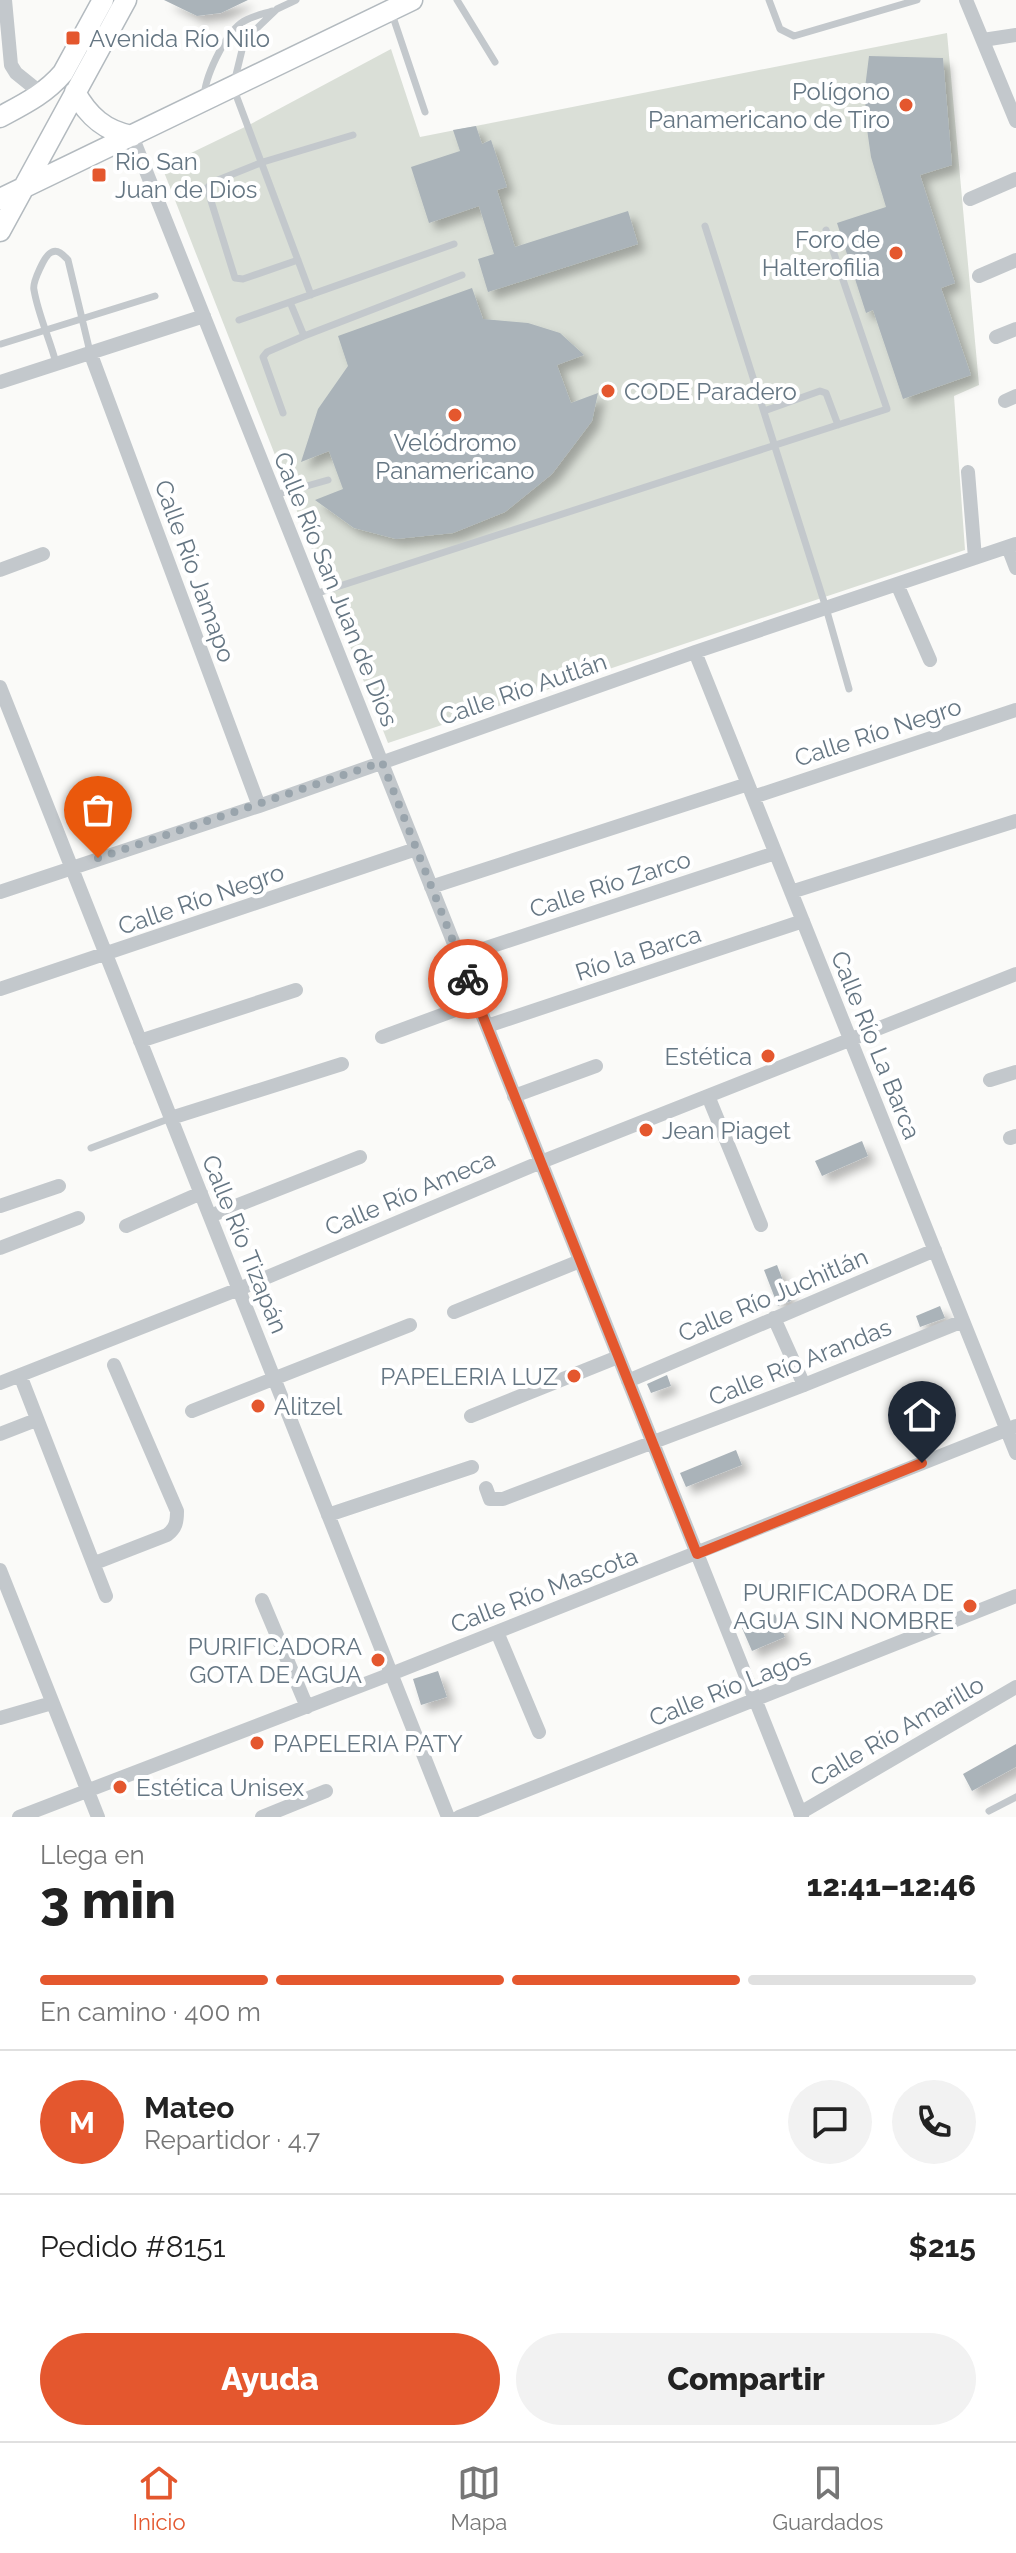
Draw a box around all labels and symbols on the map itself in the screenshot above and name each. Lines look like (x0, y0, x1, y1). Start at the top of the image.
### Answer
place label: Avenida Río Nilo (89, 24, 270, 53)
marker: Avenida Río Nilo (64, 29, 82, 47)
place label: Polígono Panamericano de Tiro (648, 77, 890, 134)
marker: Polígono Panamericano de Tiro (897, 96, 915, 114)
place label: Rio San Juan de Dios (115, 147, 257, 204)
marker: Rio San Juan de Dios (90, 166, 108, 184)
place label: Foro de Halterofilia (762, 225, 880, 282)
marker: Foro de Halterofilia (887, 244, 905, 262)
place label: CODE Paradero (624, 377, 797, 406)
marker: CODE Paradero (599, 382, 617, 400)
marker: Velódromo Panamericano (446, 406, 464, 424)
place label: Velódromo Panamericano (375, 428, 535, 485)
street label: Calle Río San Juan de Dios (268, 448, 404, 730)
street label: Calle Río Jamapo (149, 476, 241, 666)
street label: Calle Río Autlán (435, 647, 611, 731)
street label: Calle Río Negro (791, 691, 965, 773)
pin (64, 776, 132, 858)
street label: Calle Río Zarco (526, 844, 694, 924)
street label: Calle Río Negro (114, 857, 288, 941)
street label: Río la Barca (572, 919, 704, 987)
courier (428, 939, 508, 1019)
street label: Calle Río La Barca (825, 947, 927, 1143)
place label: Estética (665, 1042, 752, 1071)
marker: Estética (759, 1047, 777, 1065)
place label: Jean Piaget (662, 1116, 791, 1145)
marker: Jean Piaget (637, 1121, 655, 1139)
street label: Calle Río Ameca (321, 1144, 499, 1242)
street label: Calle Río Tizapán (196, 1151, 294, 1337)
street label: Calle Río Juchitlán (674, 1242, 872, 1348)
street label: Calle Río Arandas (704, 1312, 896, 1412)
place label: PAPELERIA LUZ (380, 1362, 558, 1391)
marker: PAPELERIA LUZ (565, 1367, 583, 1385)
pin (888, 1381, 956, 1463)
place label: Alitzel (274, 1392, 343, 1421)
marker: Alitzel (249, 1397, 267, 1415)
street label: Calle Río Mascota (446, 1541, 642, 1639)
place label: PURIFICADORA DE AGUA SIN NOMBRE (733, 1578, 954, 1635)
marker: PURIFICADORA DE AGUA SIN NOMBRE (961, 1597, 979, 1615)
place label: PURIFICADORA GOTA DE AGUA (188, 1632, 362, 1689)
street label: Calle Río Lagos (645, 1641, 815, 1733)
marker: PURIFICADORA GOTA DE AGUA (369, 1651, 387, 1669)
street label: Calle Río Amarillo (805, 1670, 989, 1792)
place label: PAPELERIA PATY (273, 1729, 463, 1758)
marker: PAPELERIA PATY (248, 1734, 266, 1752)
place label: Estética Unisex (136, 1773, 304, 1802)
marker: Estética Unisex (111, 1778, 129, 1796)

